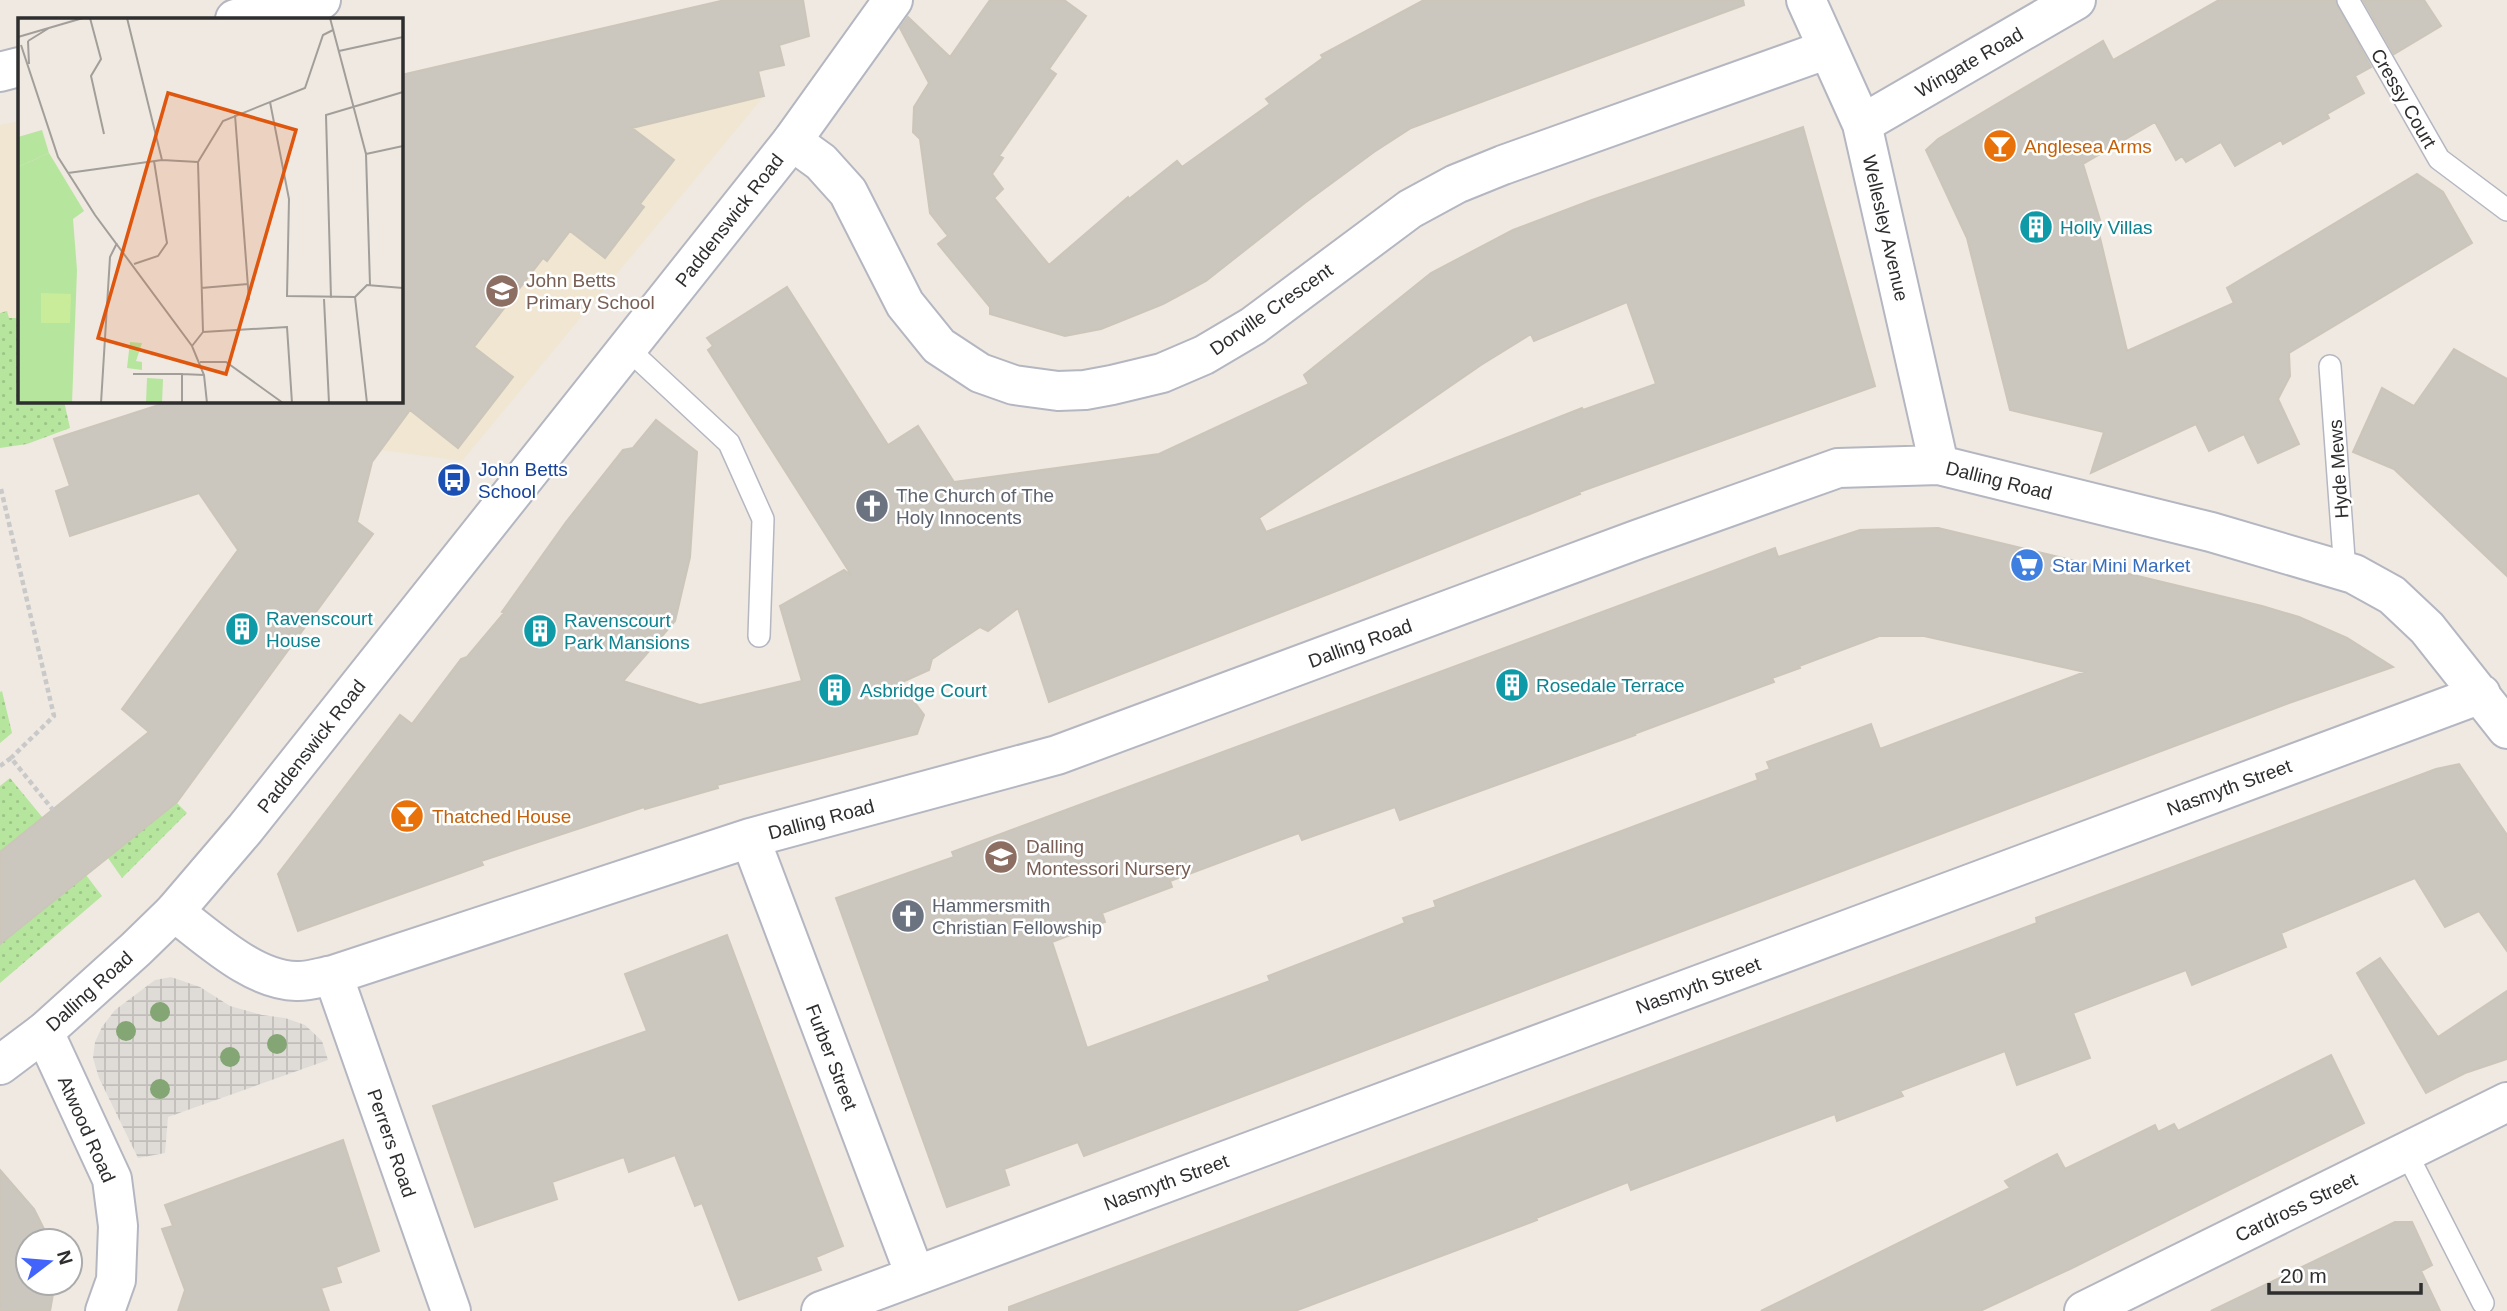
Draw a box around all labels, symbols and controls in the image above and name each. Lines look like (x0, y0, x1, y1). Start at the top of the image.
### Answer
inset map (18, 18, 402, 402)
street label: Wingate Road (1912, 23, 2027, 102)
street label: Cressy Court (2367, 45, 2441, 152)
bar icon: Anglesea Arms (1981, 127, 2019, 165)
place label: Anglesea Arms (2024, 136, 2152, 157)
street label: Paddenswick Road (671, 150, 788, 291)
street label: Wellesley Avenue (1858, 153, 1913, 303)
building icon: Holly Villas (2017, 208, 2055, 246)
place label: Holly Villas (2060, 217, 2153, 238)
street label: Dorville Crescent (1206, 259, 1337, 359)
place label: John Betts Primary School (526, 270, 655, 313)
school or university icon: John Betts Primary School (483, 272, 521, 310)
street label: Hyde Mews (2325, 419, 2352, 519)
street label: Dalling Road (1944, 457, 2054, 504)
place label: John Betts School (478, 459, 568, 502)
bus stop icon: John Betts School (435, 461, 473, 499)
place label: The Church of The Holy Innocents (896, 485, 1054, 528)
church icon: The Church of The Holy Innocents (853, 487, 891, 525)
supermarket icon: Star Mini Market (2008, 546, 2046, 584)
place label: Star Mini Market (2052, 555, 2191, 576)
place label: Ravenscourt House (266, 608, 373, 651)
building icon: Ravenscourt House (223, 610, 261, 648)
place label: Ravenscourt Park Mansions (564, 610, 690, 653)
building icon: Ravenscourt Park Mansions (521, 612, 559, 650)
street label: Dalling Road (1305, 615, 1415, 672)
building icon: Rosedale Terrace (1493, 666, 1531, 704)
building icon: Asbridge Court (816, 671, 854, 709)
place label: Rosedale Terrace (1536, 675, 1685, 696)
street label: Paddenswick Road (253, 676, 370, 817)
place label: Asbridge Court (860, 680, 987, 701)
street label: Nasmyth Street (2164, 755, 2295, 820)
street label: Dalling Road (766, 795, 876, 844)
bar icon: Thatched House (388, 797, 426, 835)
place label: Thatched House (432, 806, 571, 827)
place label: Dalling Montessori Nursery (1026, 836, 1191, 879)
school or university icon: Dalling Montessori Nursery (982, 838, 1020, 876)
place label: Hammersmith Christian Fellowship (932, 895, 1102, 938)
church icon: Hammersmith Christian Fellowship (889, 897, 927, 935)
street label: Dalling Road (42, 947, 137, 1036)
street label: Nasmyth Street (1633, 953, 1764, 1018)
street label: Furber Street (802, 1001, 862, 1114)
street label: Atwood Road (54, 1073, 119, 1186)
street label: Perrers Road (363, 1086, 420, 1200)
street label: Nasmyth Street (1101, 1150, 1232, 1215)
street label: Cardross Street (2232, 1169, 2361, 1246)
north arrow (14, 1227, 84, 1297)
text: N (53, 1248, 77, 1267)
scale bar (2269, 1252, 2421, 1296)
text: 20 m (2280, 1264, 2327, 1287)

